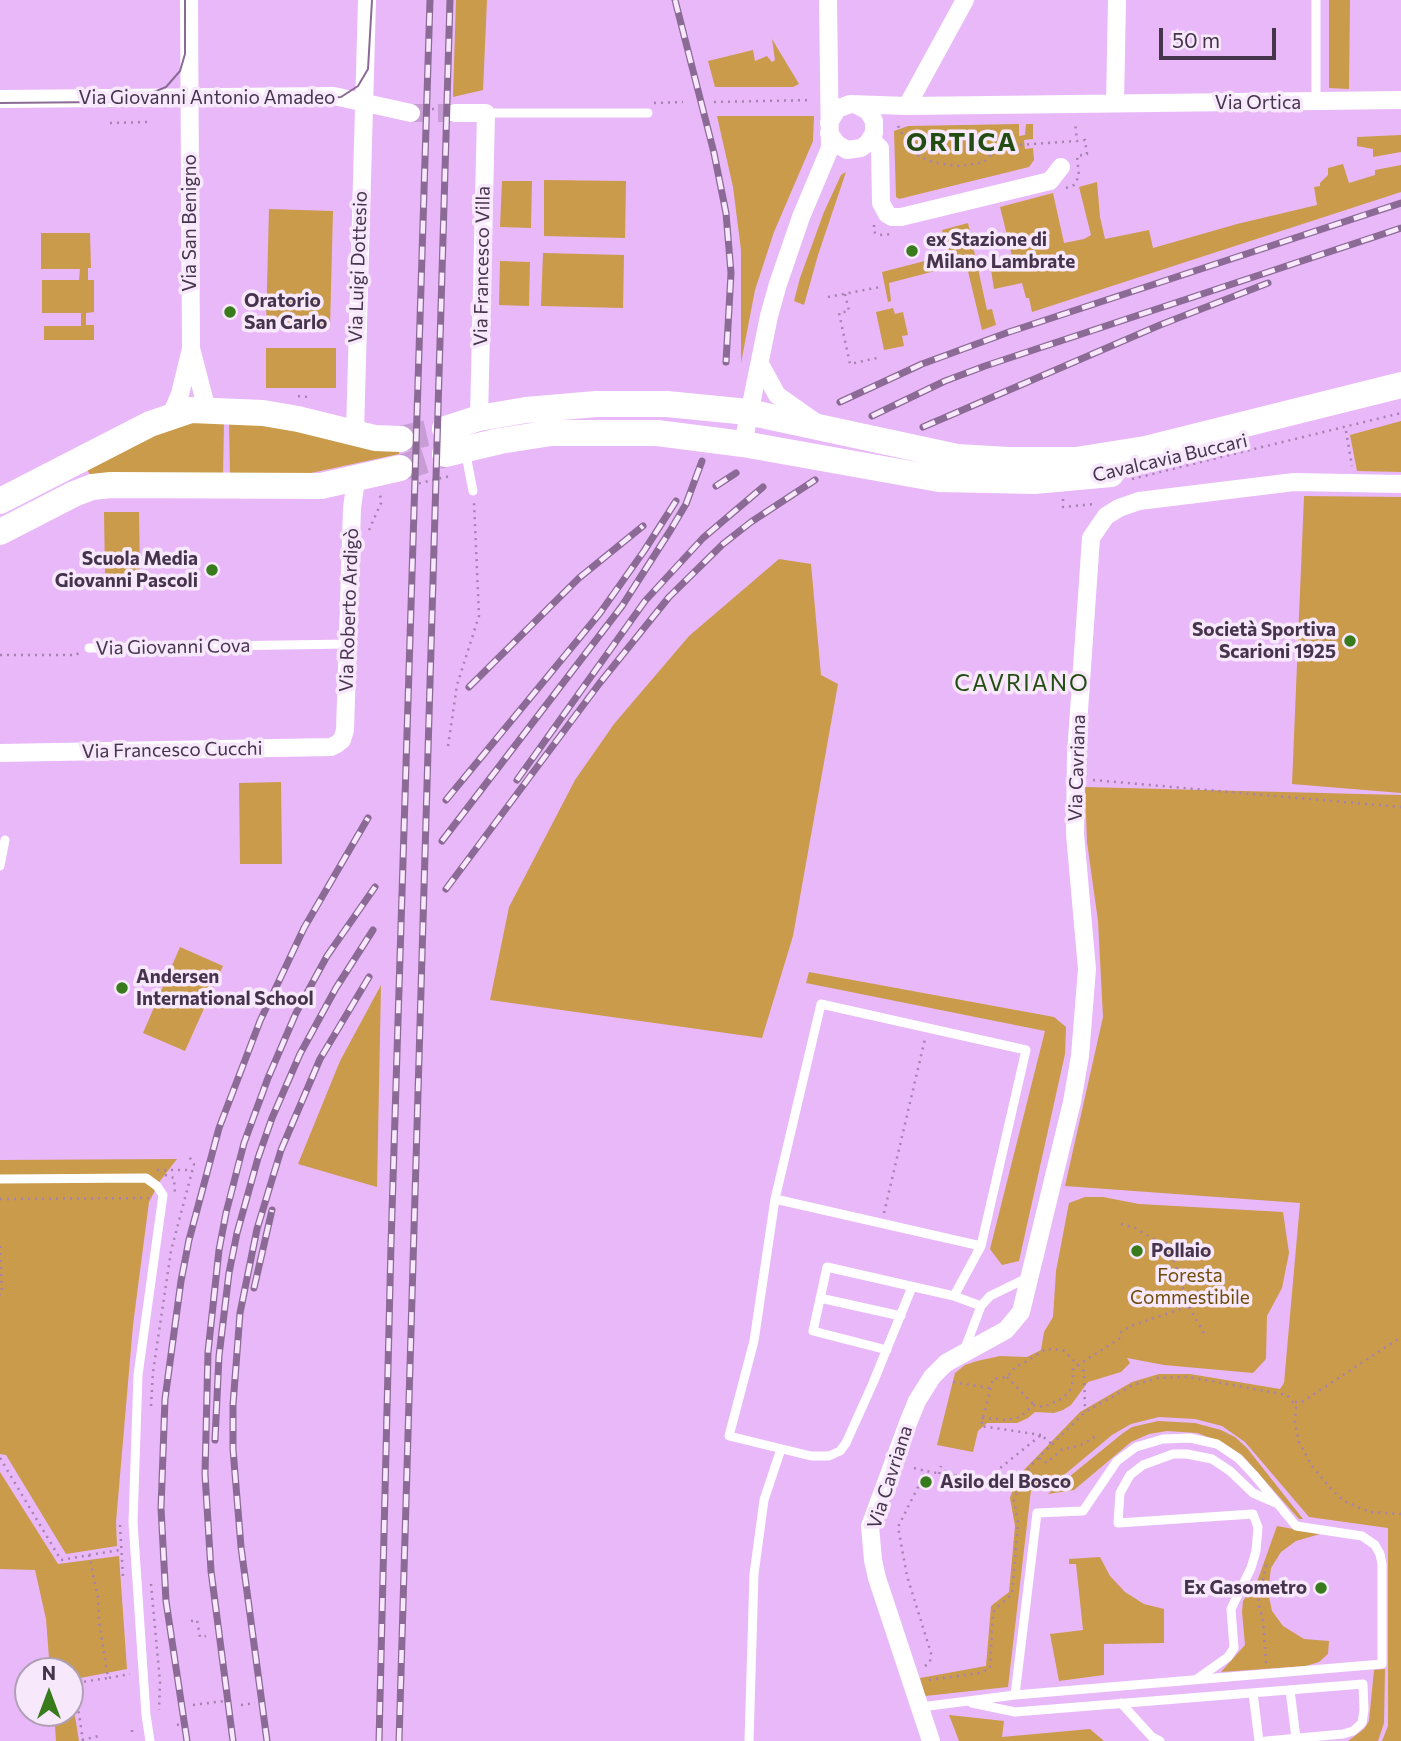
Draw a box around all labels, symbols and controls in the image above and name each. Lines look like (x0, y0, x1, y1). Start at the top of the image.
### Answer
scale bar (1163, 14, 1280, 58)
text: 50 m (1172, 27, 1220, 52)
street label: Via Giovanni Antonio Amadeo (79, 87, 335, 109)
street label: Via Ortica (1215, 92, 1301, 114)
district label: ORTICA (907, 126, 1017, 158)
street label: Via San Benigno (179, 154, 201, 292)
street label: Via Francesco Villa (469, 186, 495, 346)
street label: Via Luigi Dottesio (344, 191, 372, 343)
place label: ex Stazione di Milano Lambrate (926, 229, 1075, 273)
marker: ex Stazione di Milano Lambrate (904, 243, 920, 259)
place label: Oratorio San Carlo (244, 290, 327, 334)
marker: Oratorio San Carlo (222, 304, 238, 320)
street label: Cavalcavia Buccari (1090, 429, 1250, 487)
street label: Via Roberto Ardigò (335, 528, 363, 692)
place label: Scuola Media Giovanni Pascoli (55, 548, 198, 592)
marker: Scuola Media Giovanni Pascoli (204, 562, 220, 578)
place label: Società Sportiva Scarioni 1925 (1192, 619, 1336, 663)
marker: Società Sportiva Scarioni 1925 (1342, 633, 1358, 649)
street label: Via Giovanni Cova (95, 634, 251, 660)
district label: CAVRIANO (955, 669, 1089, 697)
street label: Via Cavriana (1064, 714, 1090, 822)
street label: Via Francesco Cucchi (81, 737, 263, 763)
place label: Andersen International School (136, 966, 314, 1010)
marker: Andersen International School (114, 980, 130, 996)
place label: Pollaio (1151, 1240, 1211, 1262)
marker: Pollaio (1129, 1243, 1145, 1259)
park label: Foresta Commestibile (1130, 1265, 1250, 1309)
street label: Via Cavriana (863, 1422, 917, 1532)
place label: Asilo del Bosco (940, 1471, 1071, 1493)
marker: Asilo del Bosco (918, 1474, 934, 1490)
place label: Ex Gasometro (1184, 1577, 1307, 1599)
marker: Ex Gasometro (1313, 1580, 1329, 1596)
north arrow (14, 1657, 84, 1727)
text: N (42, 1661, 56, 1684)

